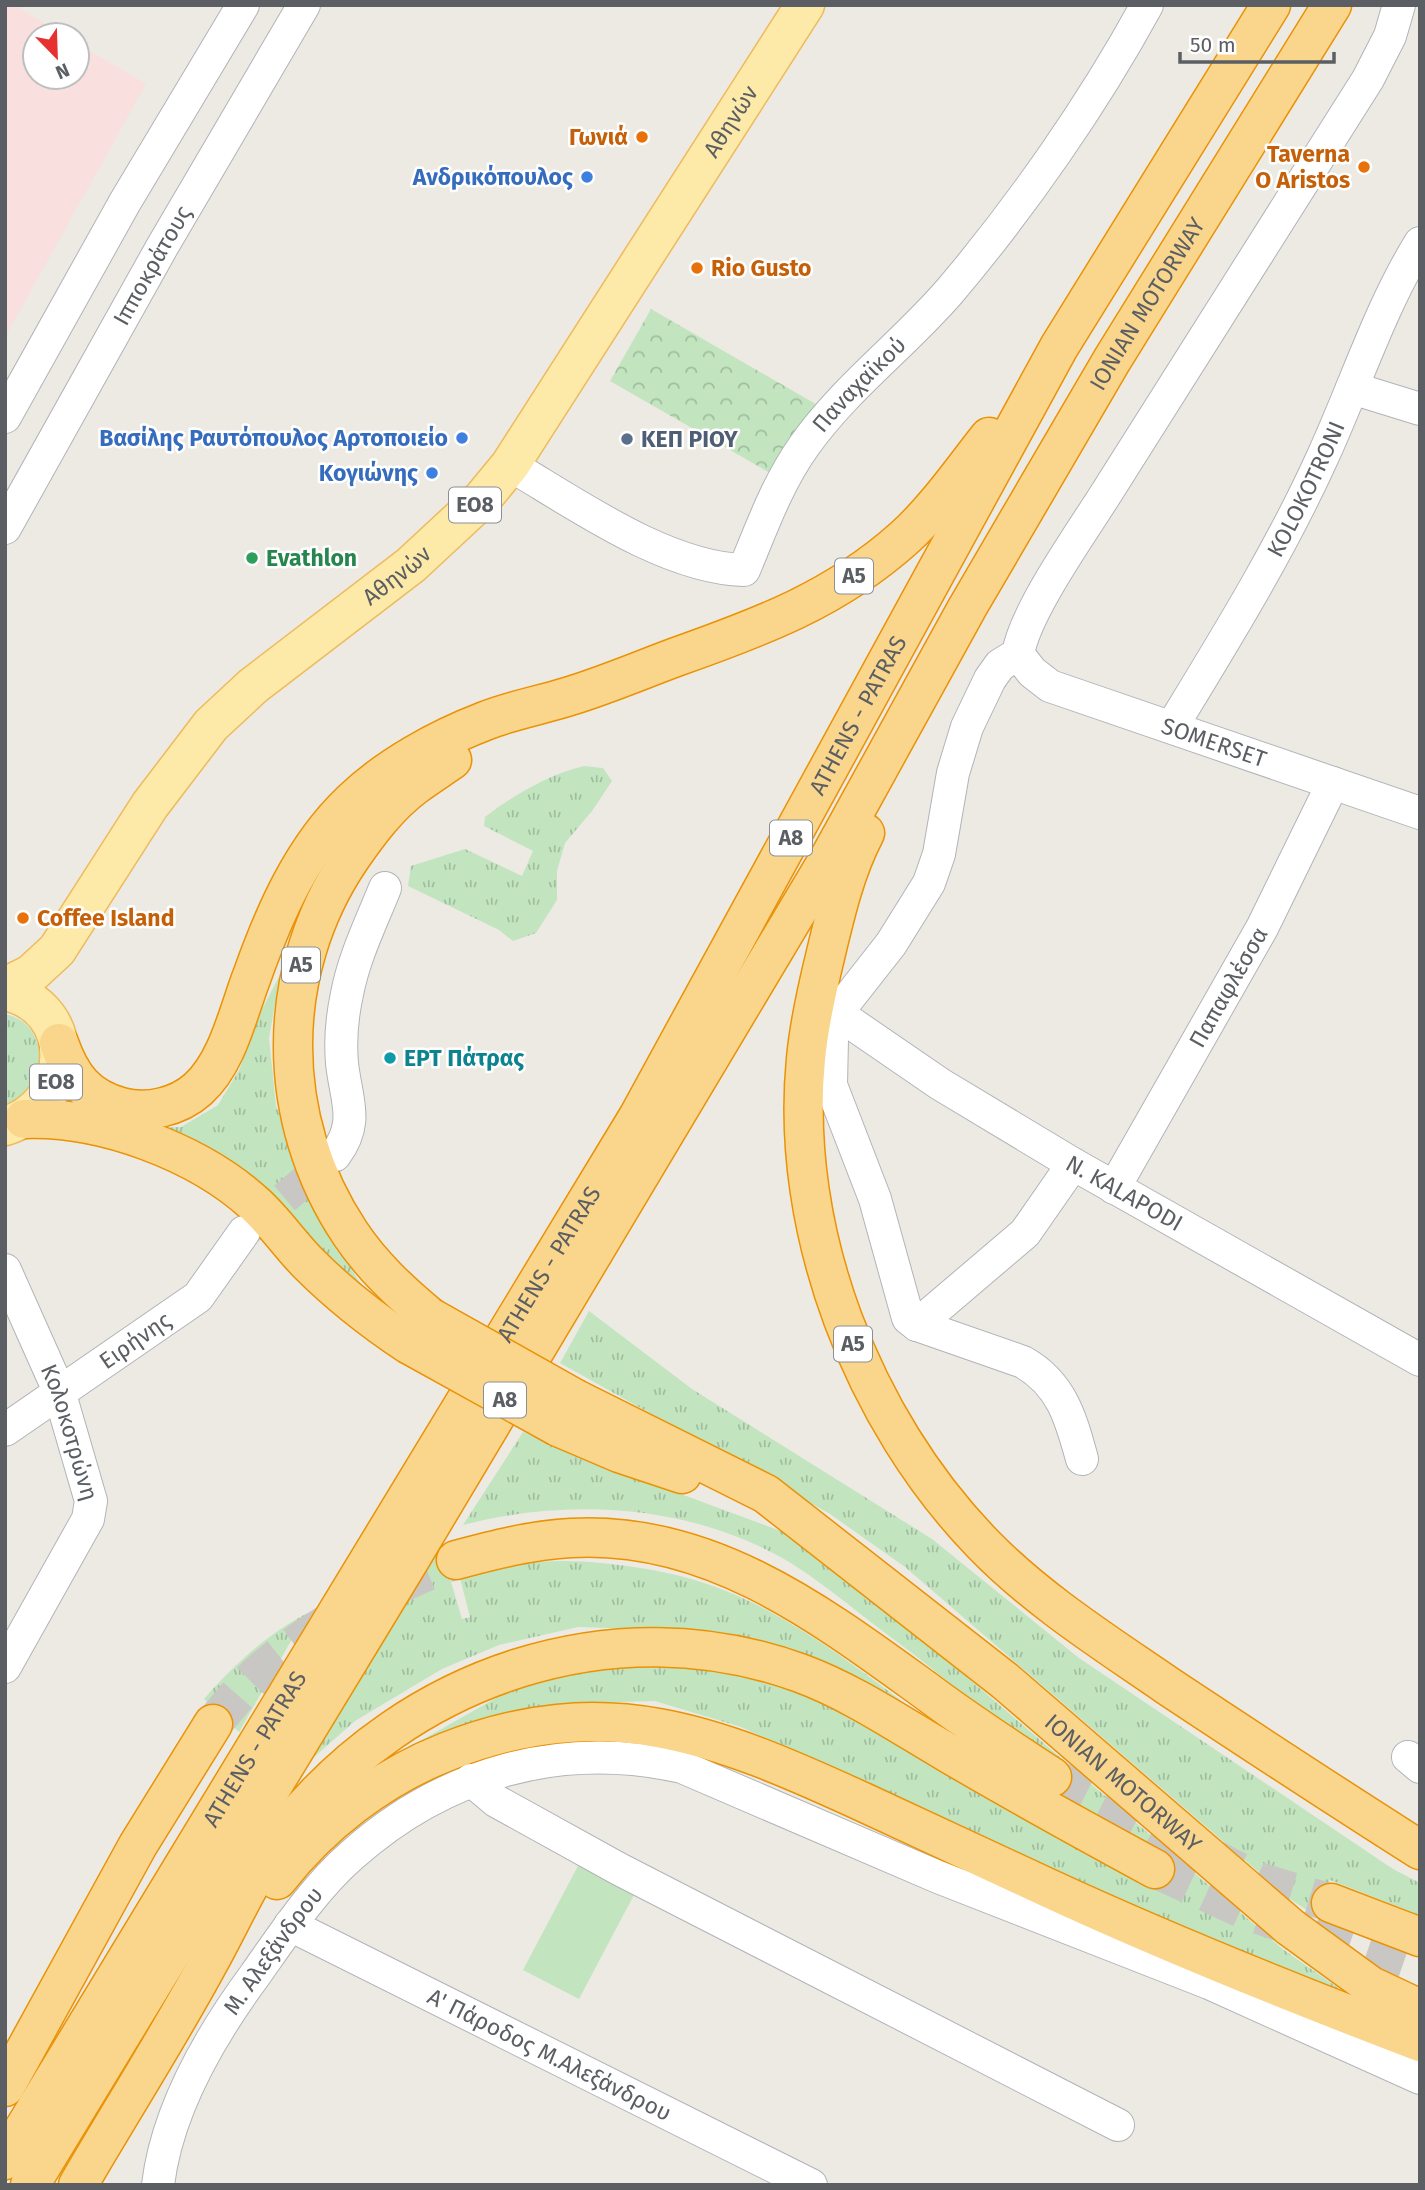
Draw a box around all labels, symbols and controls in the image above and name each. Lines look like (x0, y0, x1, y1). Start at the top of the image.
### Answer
north arrow (21, 21, 91, 91)
scale bar (1180, 21, 1334, 65)
text: 50 m (1190, 32, 1236, 58)
text: N (52, 58, 73, 84)
street label: Αθηνών (697, 80, 764, 162)
place label: Γωνιά (569, 123, 628, 151)
marker: Γωνιά (634, 129, 650, 145)
place label: Taverna O Aristos (1255, 140, 1350, 194)
marker: Taverna O Aristos (1356, 159, 1372, 175)
place label: Ανδρικόπουλος (412, 163, 573, 191)
marker: Ανδρικόπουλος (579, 169, 595, 185)
street label: Ιπποκράτους (107, 200, 197, 330)
street label: IONIAN MOTORWAY (1083, 212, 1211, 395)
place label: Rio Gusto (711, 254, 812, 282)
marker: Rio Gusto (689, 260, 705, 276)
street label: Παναχαϊκού (806, 331, 912, 438)
street label: KOLOKOTRONI (1261, 417, 1351, 562)
place label: Βασίλης Ραυτόπουλος Αρτοποιείο (99, 424, 448, 452)
place label: ΚΕΠ ΡΙΟΥ (641, 425, 738, 453)
marker: Βασίλης Ραυτόπουλος Αρτοποιείο (454, 430, 470, 446)
marker: ΚΕΠ ΡΙΟΥ (619, 431, 635, 447)
place label: Κογιώνης (319, 459, 418, 487)
marker: Κογιώνης (424, 465, 440, 481)
road number: ΕΟ8 (449, 488, 501, 522)
street label: Αθηνών (357, 540, 437, 611)
place label: Evathlon (266, 544, 357, 572)
marker: Evathlon (244, 550, 260, 566)
road number: Α5 (835, 558, 873, 594)
street label: ATHENS - PATRAS (803, 631, 912, 800)
street label: SOMERSET (1158, 711, 1270, 773)
road number: Α8 (770, 820, 812, 856)
place label: Coffee Island (37, 904, 174, 932)
marker: Coffee Island (15, 910, 31, 926)
street label: Παπαφλέσσα (1183, 922, 1274, 1053)
road number: Α5 (282, 948, 320, 982)
place label: ΕΡΤ Πάτρας (404, 1044, 524, 1072)
marker: ΕΡΤ Πάτρας (382, 1050, 398, 1066)
road number: ΕΟ8 (30, 1064, 82, 1100)
street label: N. KALAPODI (1061, 1149, 1188, 1237)
street label: ATHENS - PATRAS (491, 1181, 607, 1347)
street label: Ειρήνης (94, 1306, 177, 1375)
road number: Α5 (834, 1326, 872, 1362)
street label: Κολοκοτρώνη (35, 1359, 104, 1504)
road number: Α8 (484, 1382, 526, 1418)
street label: ATHENS - PATRAS (197, 1666, 313, 1832)
street label: IONIAN MOTORWAY (1039, 1708, 1207, 1858)
street label: Μ. Αλεξάνδρου (217, 1881, 329, 2020)
street label: Α' Πάροδος Μ.Αλεξάνδρου (423, 1982, 676, 2127)

